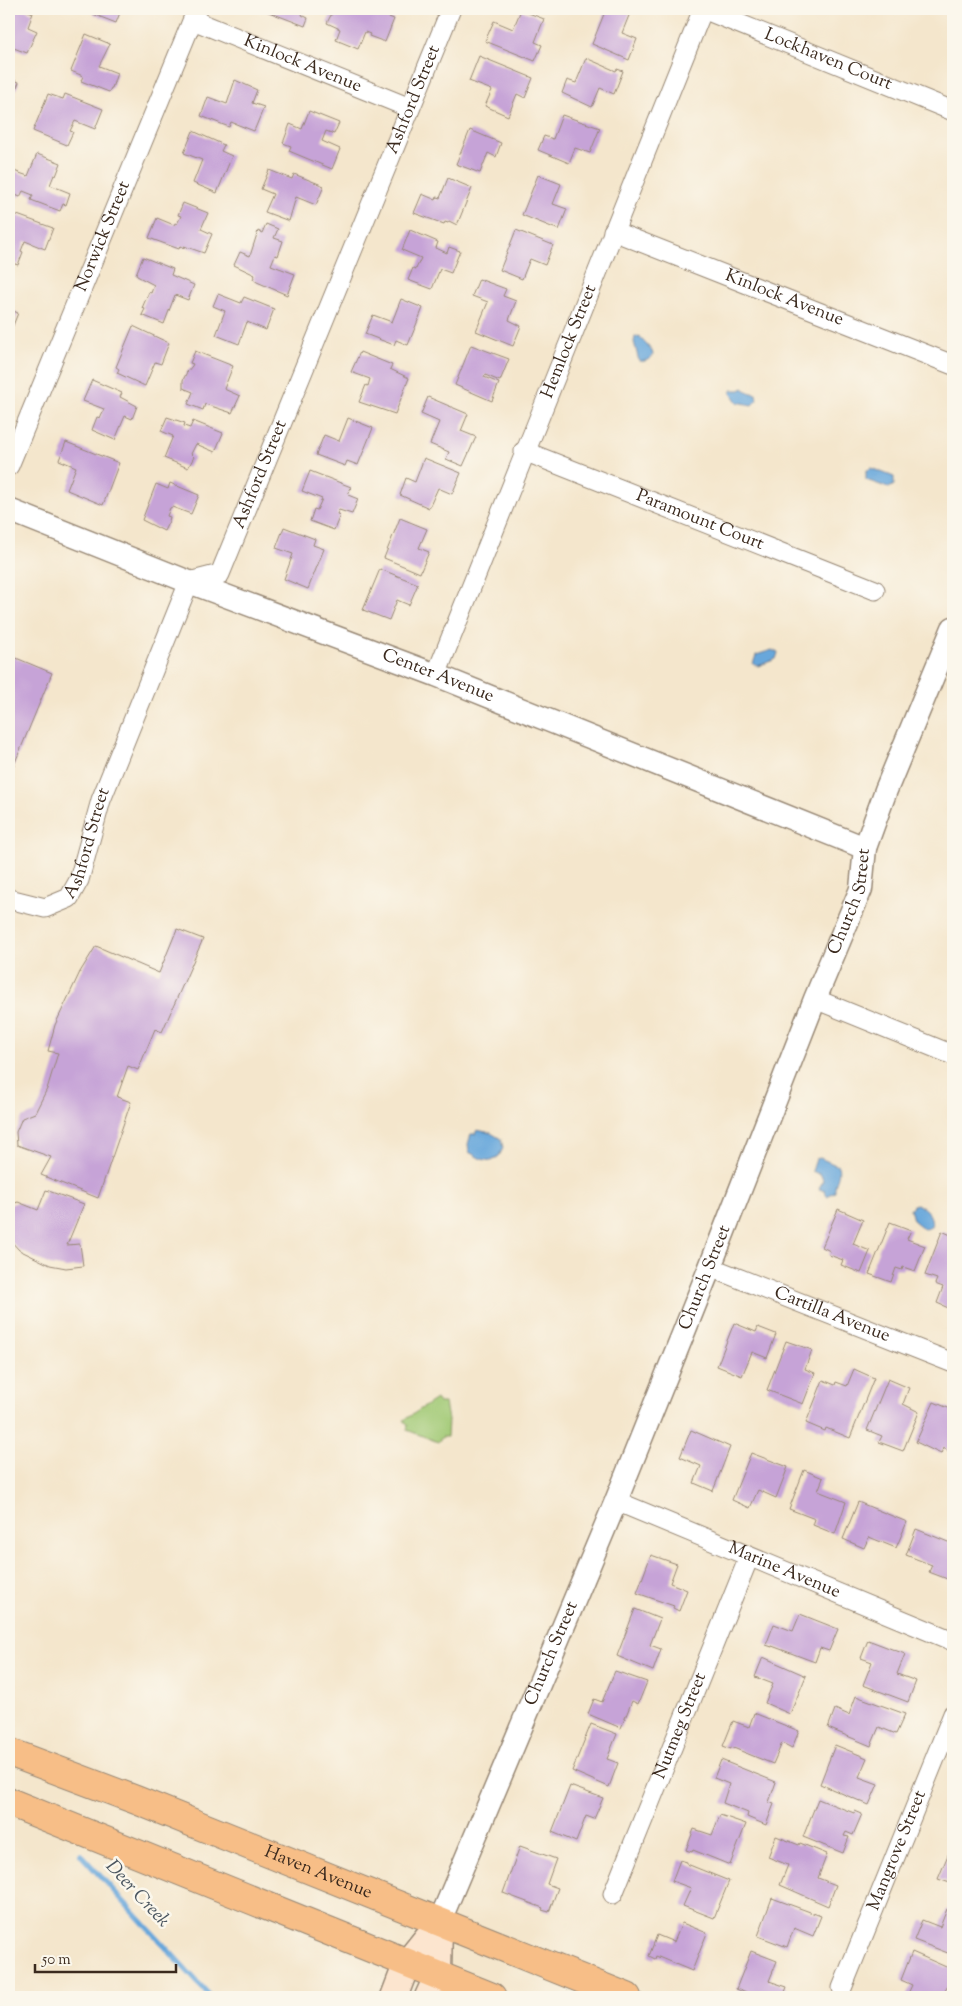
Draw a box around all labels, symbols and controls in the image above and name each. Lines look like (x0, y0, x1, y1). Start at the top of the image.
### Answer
street label: Lockhaven Court (760, 22, 896, 98)
street label: Kinlock Avenue (239, 29, 365, 100)
street label: Ashford Street (380, 42, 448, 158)
street label: Norwick Street (69, 177, 138, 296)
street label: Kinlock Avenue (721, 263, 847, 334)
street label: Hemlock Street (535, 281, 604, 403)
street label: Ashford Street (227, 416, 294, 533)
street label: Paramount Court (632, 484, 768, 558)
street label: Center Avenue (378, 643, 498, 710)
street label: Ashford Street (58, 784, 118, 904)
street label: Church Street (822, 847, 878, 959)
street label: Church Street (673, 1222, 738, 1334)
street label: Cartilla Avenue (770, 1280, 894, 1350)
street label: Marine Avenue (724, 1536, 844, 1606)
street label: Church Street (518, 1598, 585, 1710)
street label: Nutmeg Street (648, 1669, 714, 1783)
street label: Mangrove Street (862, 1787, 934, 1915)
street label: Haven Avenue (260, 1840, 376, 1906)
water label: Deer Creek (99, 1854, 176, 1934)
scale bar (35, 1941, 176, 1973)
text: 50 m (41, 1950, 71, 1971)

